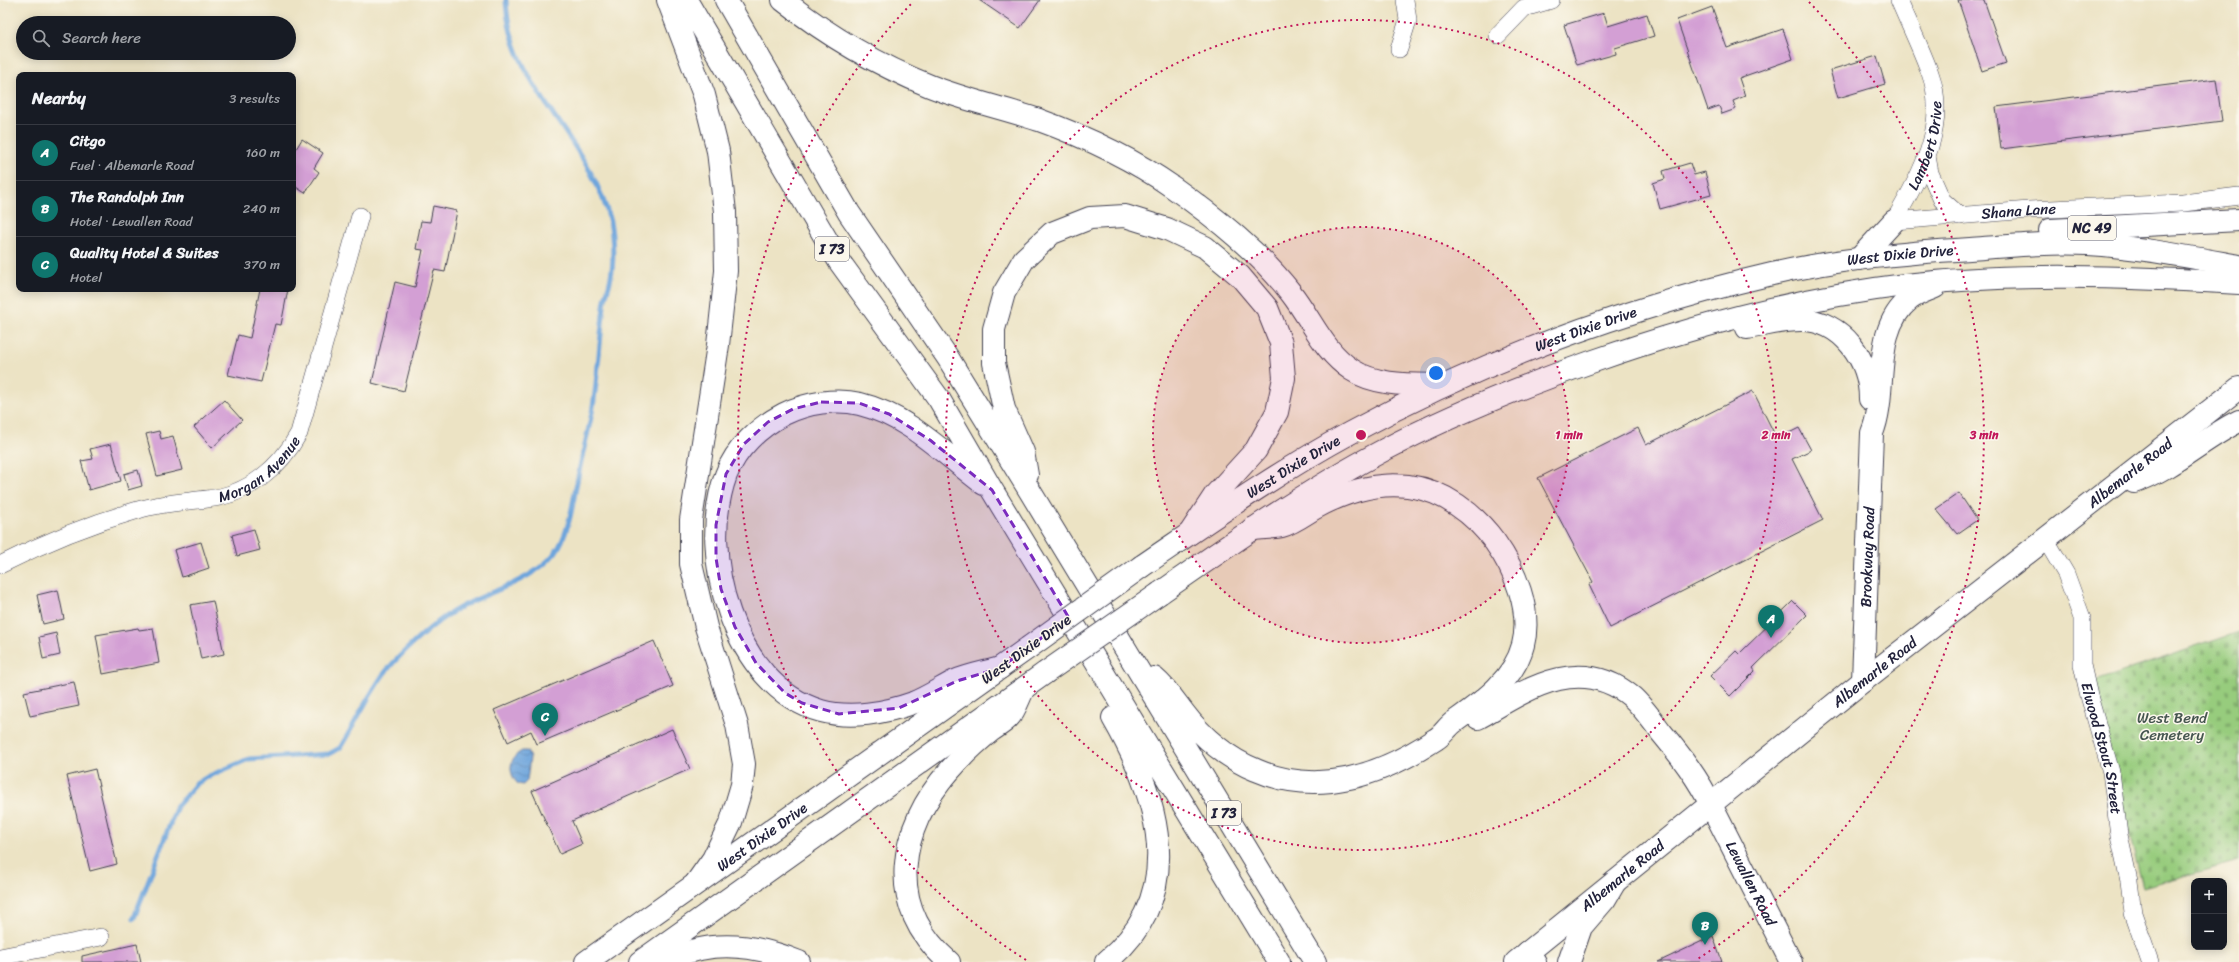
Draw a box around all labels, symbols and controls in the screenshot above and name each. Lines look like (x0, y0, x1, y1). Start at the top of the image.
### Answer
search box (16, 16, 296, 60)
text: Search here (62, 25, 141, 51)
icon: search (30, 27, 52, 49)
text: Nearby (32, 83, 86, 113)
text: 3 results (229, 87, 280, 110)
street label: Lambert Drive (1901, 100, 1949, 195)
text: Citgo (70, 128, 105, 154)
text: A (41, 141, 49, 164)
text: 160 m (245, 141, 280, 164)
text: Fuel · Albemarle Road (70, 154, 194, 177)
text: The Randolph Inn (70, 184, 184, 210)
street label: Shana Lane (1980, 196, 2057, 227)
text: B (41, 197, 49, 220)
text: 240 m (243, 197, 280, 220)
text: Hotel · Lewallen Road (70, 210, 192, 233)
road number: NC 49 (2068, 216, 2116, 240)
road number: I 73 (815, 237, 849, 261)
street label: West Dixie Drive (1845, 237, 1954, 273)
text: Quality Hotel & Suites (70, 240, 219, 266)
text: C (41, 253, 49, 276)
text: 370 m (244, 253, 280, 276)
text: Hotel (70, 266, 102, 289)
street label: West Dixie Drive (1531, 299, 1640, 359)
your location (1426, 363, 1446, 383)
text: 1 min (1555, 424, 1583, 446)
text: 2 min (1760, 424, 1791, 446)
text: 3 min (1969, 424, 1999, 446)
street label: West Dixie Drive (1241, 428, 1345, 506)
centre of rings (1354, 428, 1368, 442)
street label: Morgan Avenue (215, 430, 308, 510)
street label: Albemarle Road (2081, 430, 2179, 515)
street label: Brookway Road (1853, 505, 1882, 608)
pin: A (1758, 605, 1784, 638)
street label: West Dixie Drive (975, 607, 1077, 691)
street label: Albemarle Road (1825, 630, 1924, 715)
street label: Elwood Stout Street (2073, 680, 2129, 816)
pin: C (532, 703, 558, 736)
park label: West Bend Cemetery (2137, 705, 2208, 748)
street label: West Dixie Drive (711, 795, 813, 878)
road number: I 73 (1207, 801, 1241, 825)
street label: Albemarle Road (1574, 833, 1671, 919)
street label: Lewallen Road (1718, 836, 1784, 932)
map controls (2191, 878, 2227, 950)
button: + (2191, 878, 2227, 914)
pin: B (1692, 912, 1718, 945)
button: − (2191, 914, 2227, 950)

